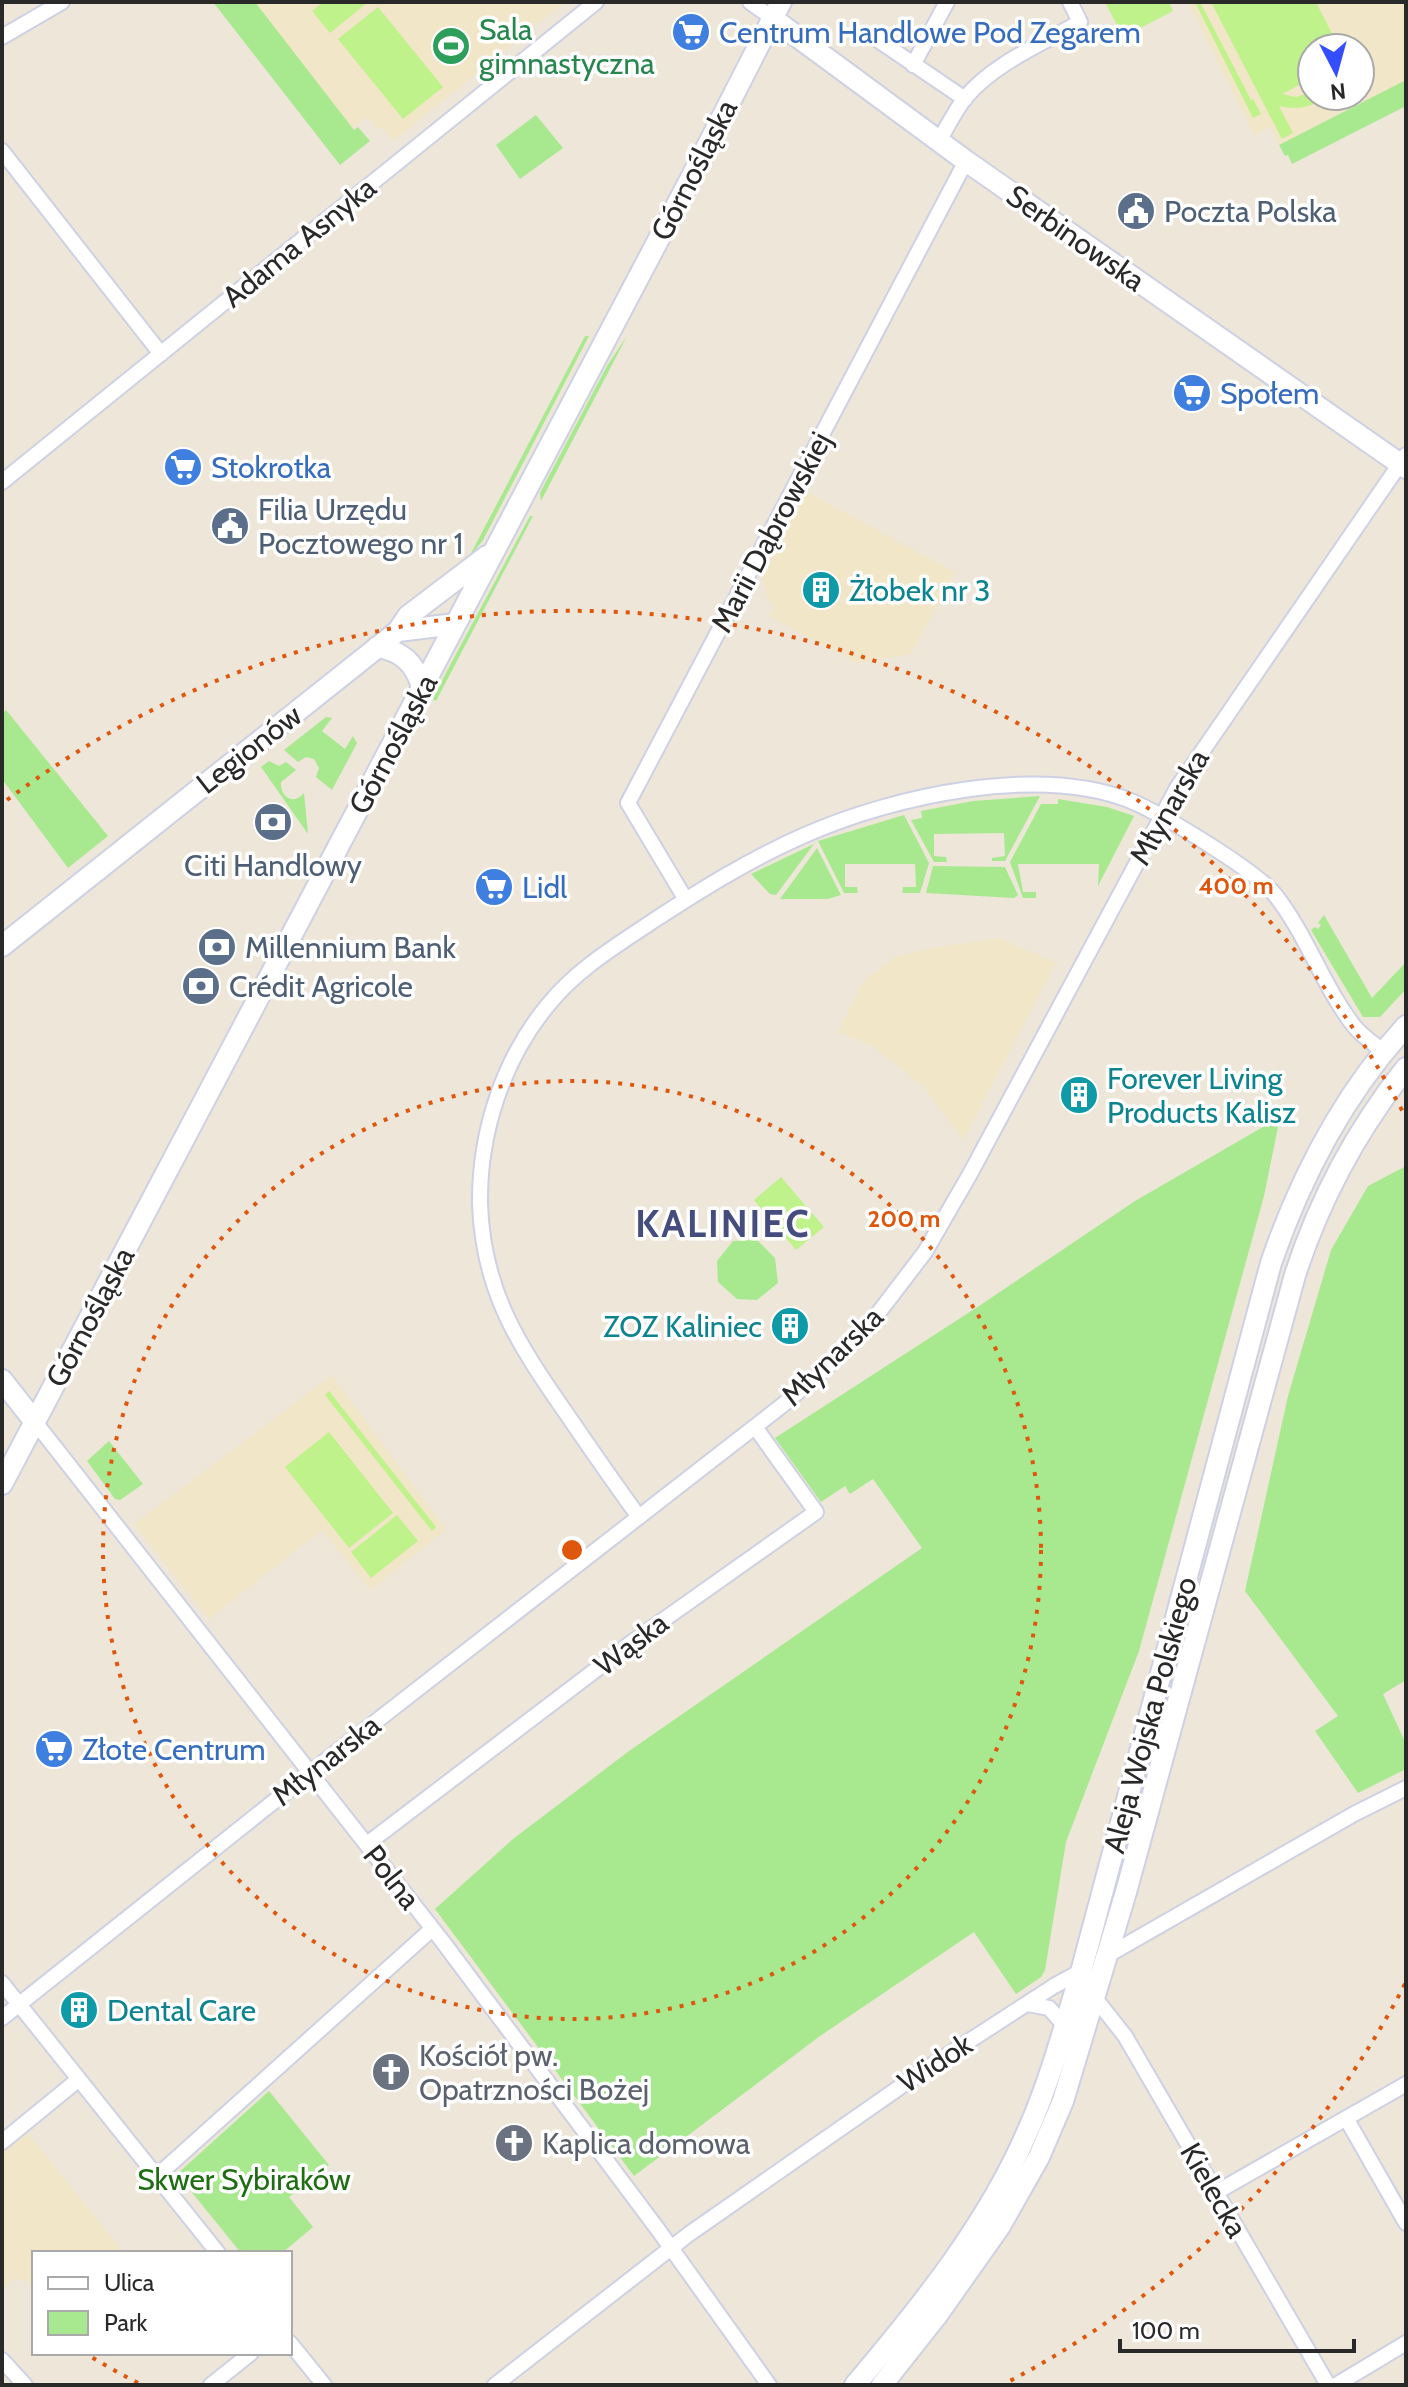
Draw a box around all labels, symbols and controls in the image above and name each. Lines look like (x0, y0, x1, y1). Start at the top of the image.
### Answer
place label: Sala gimnastyczna (479, 11, 655, 82)
supermarket icon: Centrum Handlowe Pod Zegarem (670, 11, 712, 53)
place label: Centrum Handlowe Pod Zegarem (719, 14, 1141, 51)
sports icon: Sala gimnastyczna (430, 25, 472, 67)
north arrow (1296, 32, 1376, 112)
text: N (1329, 77, 1347, 106)
street label: Górnośląska (643, 93, 746, 247)
street label: Adama Asnyka (215, 168, 384, 315)
street label: Serbinowska (1000, 177, 1153, 299)
public building icon: Poczta Polska (1115, 190, 1157, 232)
place label: Poczta Polska (1164, 193, 1337, 230)
supermarket icon: Społem (1171, 372, 1213, 414)
place label: Społem (1220, 375, 1319, 412)
street label: Marii Dąbrowskiej (703, 426, 839, 638)
supermarket icon: Stokrotka (162, 446, 204, 488)
place label: Stokrotka (211, 449, 332, 486)
place label: Filia Urzędu Pocztowego nr 1 (258, 491, 463, 562)
public building icon: Filia Urzędu Pocztowego nr 1 (209, 505, 251, 547)
building icon: Żłobek nr 3 (800, 569, 842, 611)
place label: Żłobek nr 3 (849, 572, 990, 609)
street label: Górnośląska (341, 667, 446, 820)
street label: Legionów (189, 696, 309, 802)
street label: Młynarska (1121, 742, 1217, 871)
bank icon: Citi Handlowy (252, 801, 294, 843)
place label: Citi Handlowy (184, 847, 362, 884)
supermarket icon: Lidl (473, 866, 515, 908)
place label: Lidl (522, 869, 567, 906)
text: 400 m (1198, 871, 1274, 900)
bank icon: Millennium Bank (196, 926, 238, 968)
place label: Millennium Bank (245, 929, 457, 966)
bank icon: Crédit Agricole (180, 965, 222, 1007)
place label: Crédit Agricole (229, 968, 413, 1005)
place label: Forever Living Products Kalisz (1107, 1060, 1296, 1131)
building icon: Forever Living Products Kalisz (1058, 1074, 1100, 1116)
district label: KALINIEC (635, 1200, 811, 1247)
text: 200 m (868, 1204, 940, 1233)
street label: Górnośląska (38, 1240, 143, 1393)
street label: Młynarska (773, 1298, 891, 1414)
building icon: ZOZ Kaliniec (769, 1305, 811, 1347)
place label: ZOZ Kaliniec (603, 1308, 762, 1345)
centre of rings (558, 1536, 586, 1564)
street label: Aleja Wojska Polskiego (1095, 1573, 1205, 1857)
street label: Wąska (587, 1604, 676, 1684)
street label: Młynarska (264, 1706, 388, 1814)
supermarket icon: Złote Centrum (33, 1728, 75, 1770)
place label: Złote Centrum (82, 1731, 266, 1768)
street label: Polna (355, 1837, 429, 1917)
building icon: Dental Care (58, 1989, 100, 2031)
place label: Dental Care (107, 1992, 256, 2029)
street label: Widok (891, 2025, 980, 2101)
place label: Kościół pw. Opatrzności Bożej (419, 2037, 649, 2108)
church icon: Kościół pw. Opatrzności Bożej (370, 2051, 412, 2093)
church icon: Kaplica domowa (493, 2122, 535, 2164)
place label: Kaplica domowa (542, 2125, 751, 2162)
street label: Kielecka (1172, 2136, 1256, 2244)
park label: Skwer Sybiraków (137, 2161, 351, 2198)
legend (32, 2251, 292, 2355)
text: Ulica (104, 2268, 155, 2297)
scale bar (1120, 2303, 1354, 2353)
text: Park (104, 2308, 147, 2337)
text: 100 m (1132, 2316, 1200, 2345)

